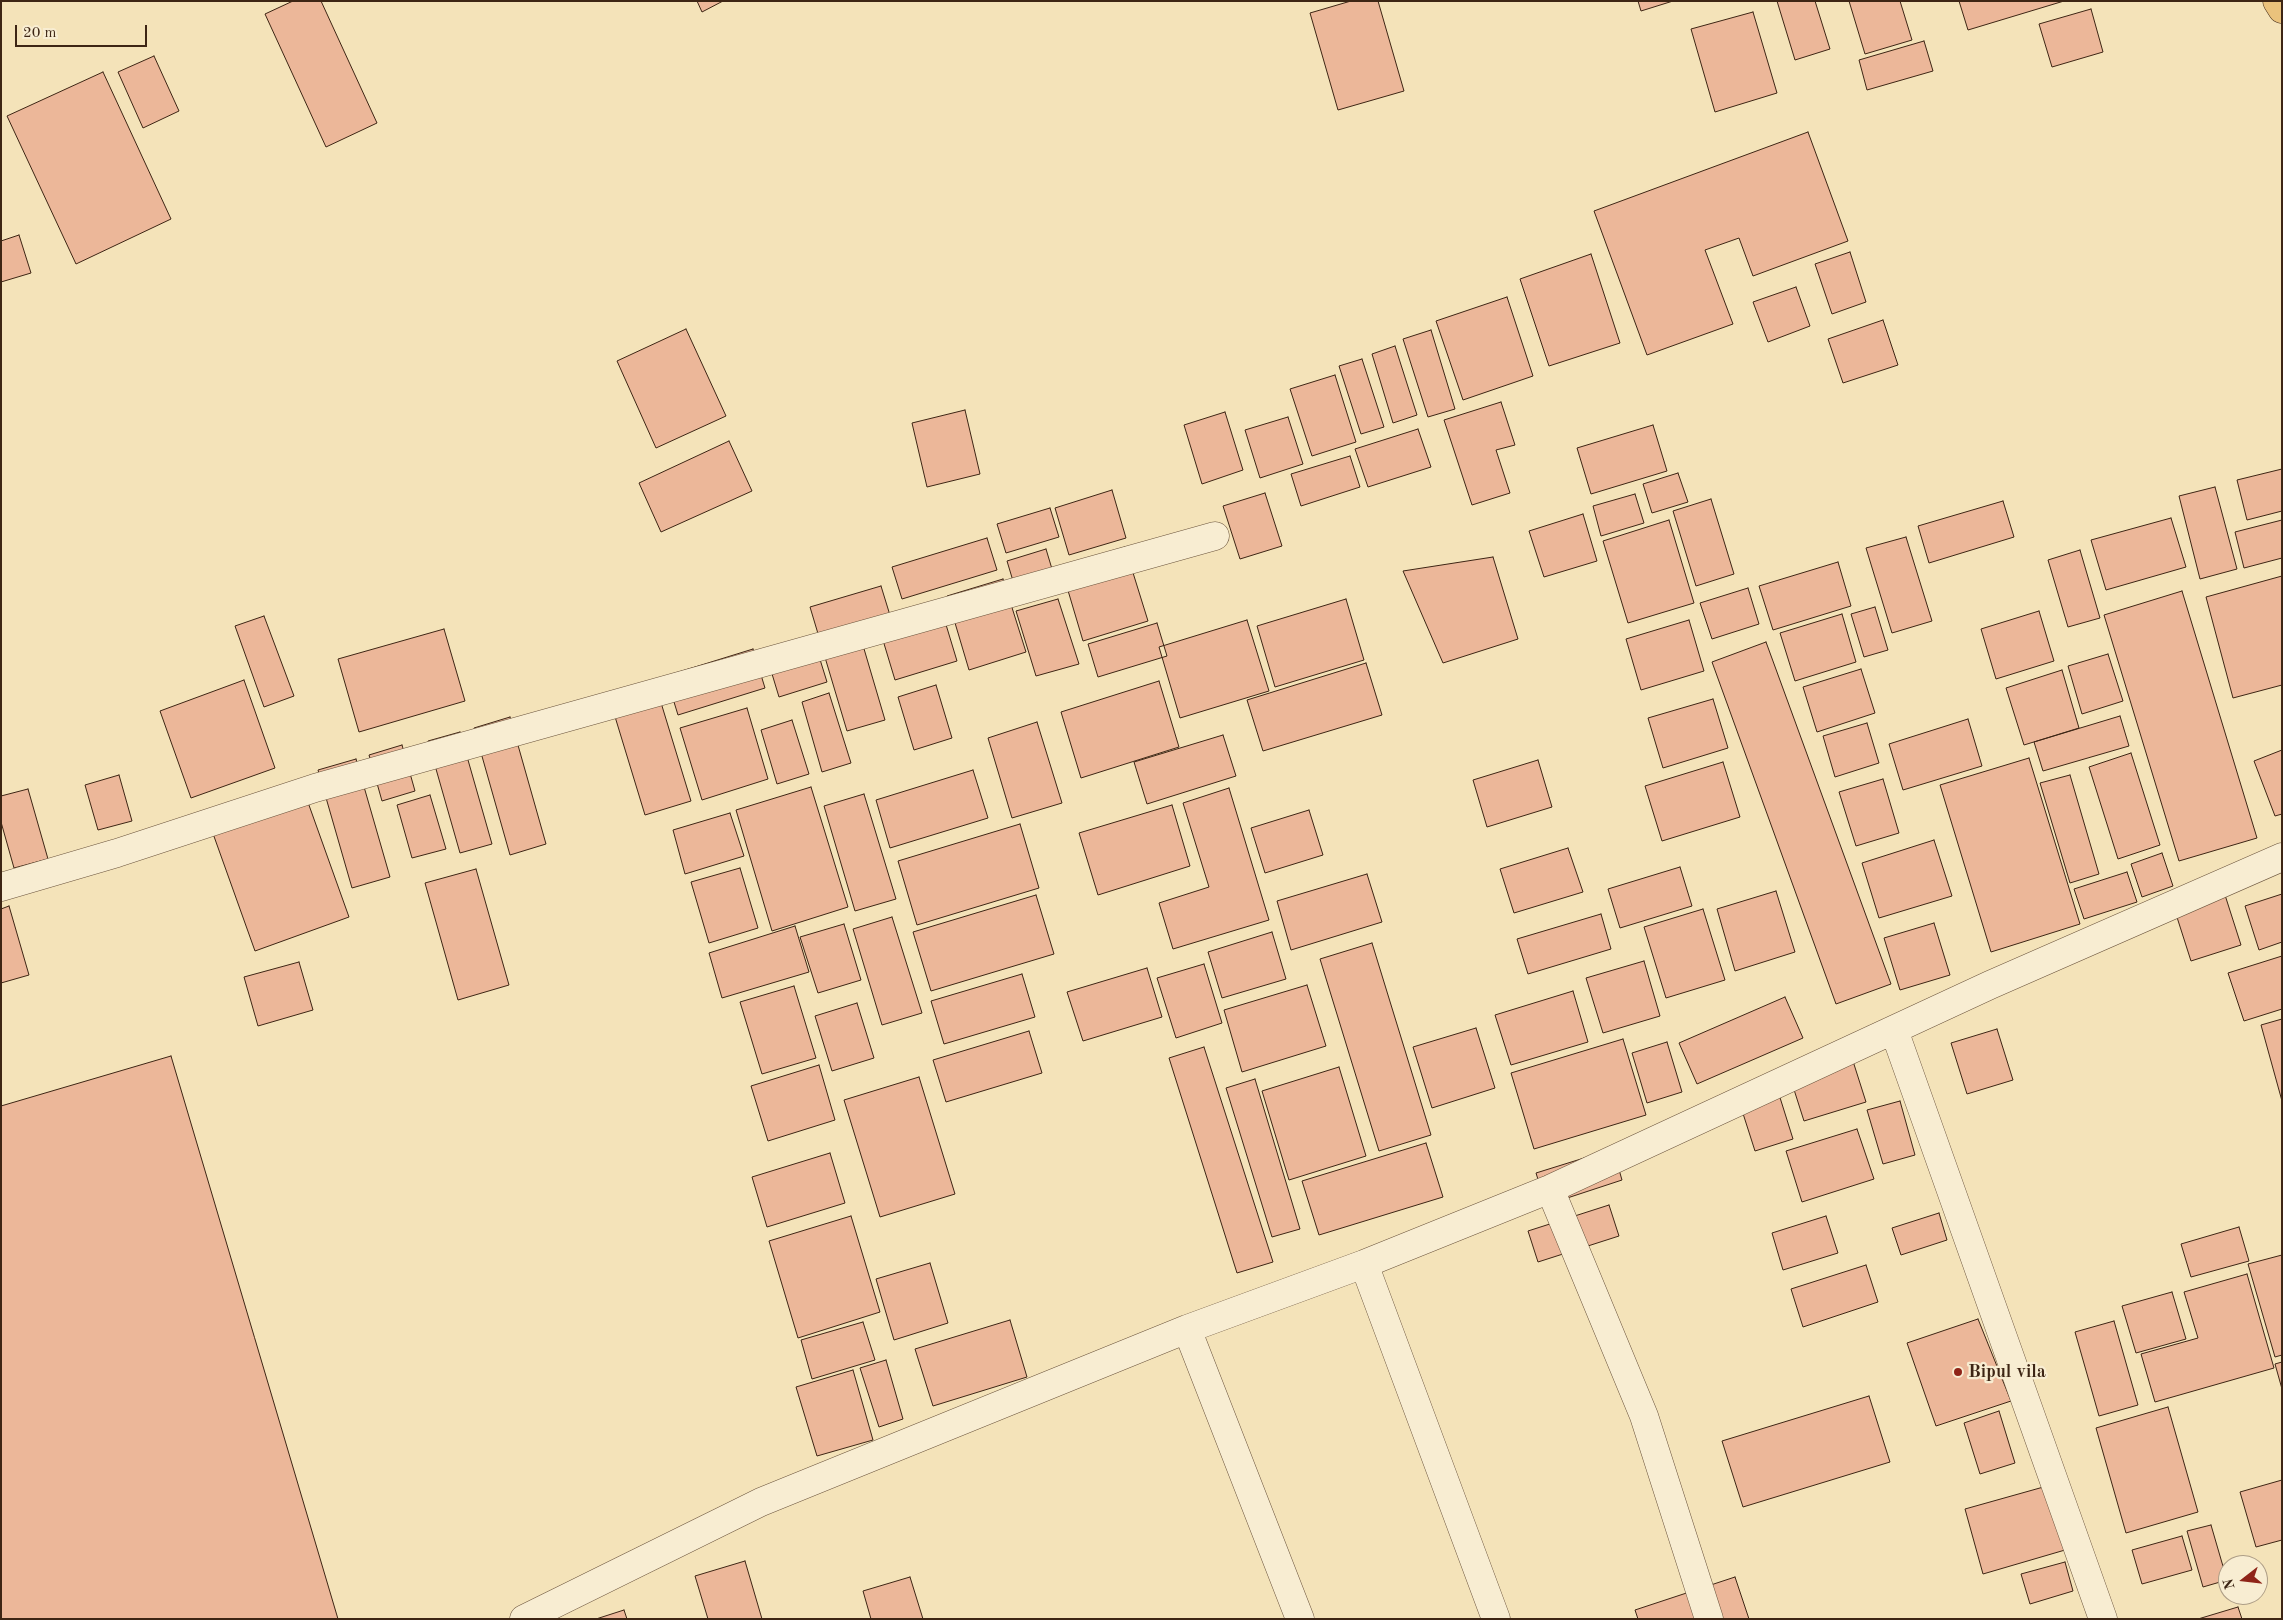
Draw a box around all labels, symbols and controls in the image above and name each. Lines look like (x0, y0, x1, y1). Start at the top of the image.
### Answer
scale bar (18, 15, 150, 47)
text: 20 m (23, 26, 57, 41)
place label: Bipul vila (1968, 1361, 2046, 1383)
marker: Bipul vila (1952, 1366, 1964, 1378)
north arrow (2218, 1555, 2268, 1605)
text: N (2221, 1577, 2238, 1591)

